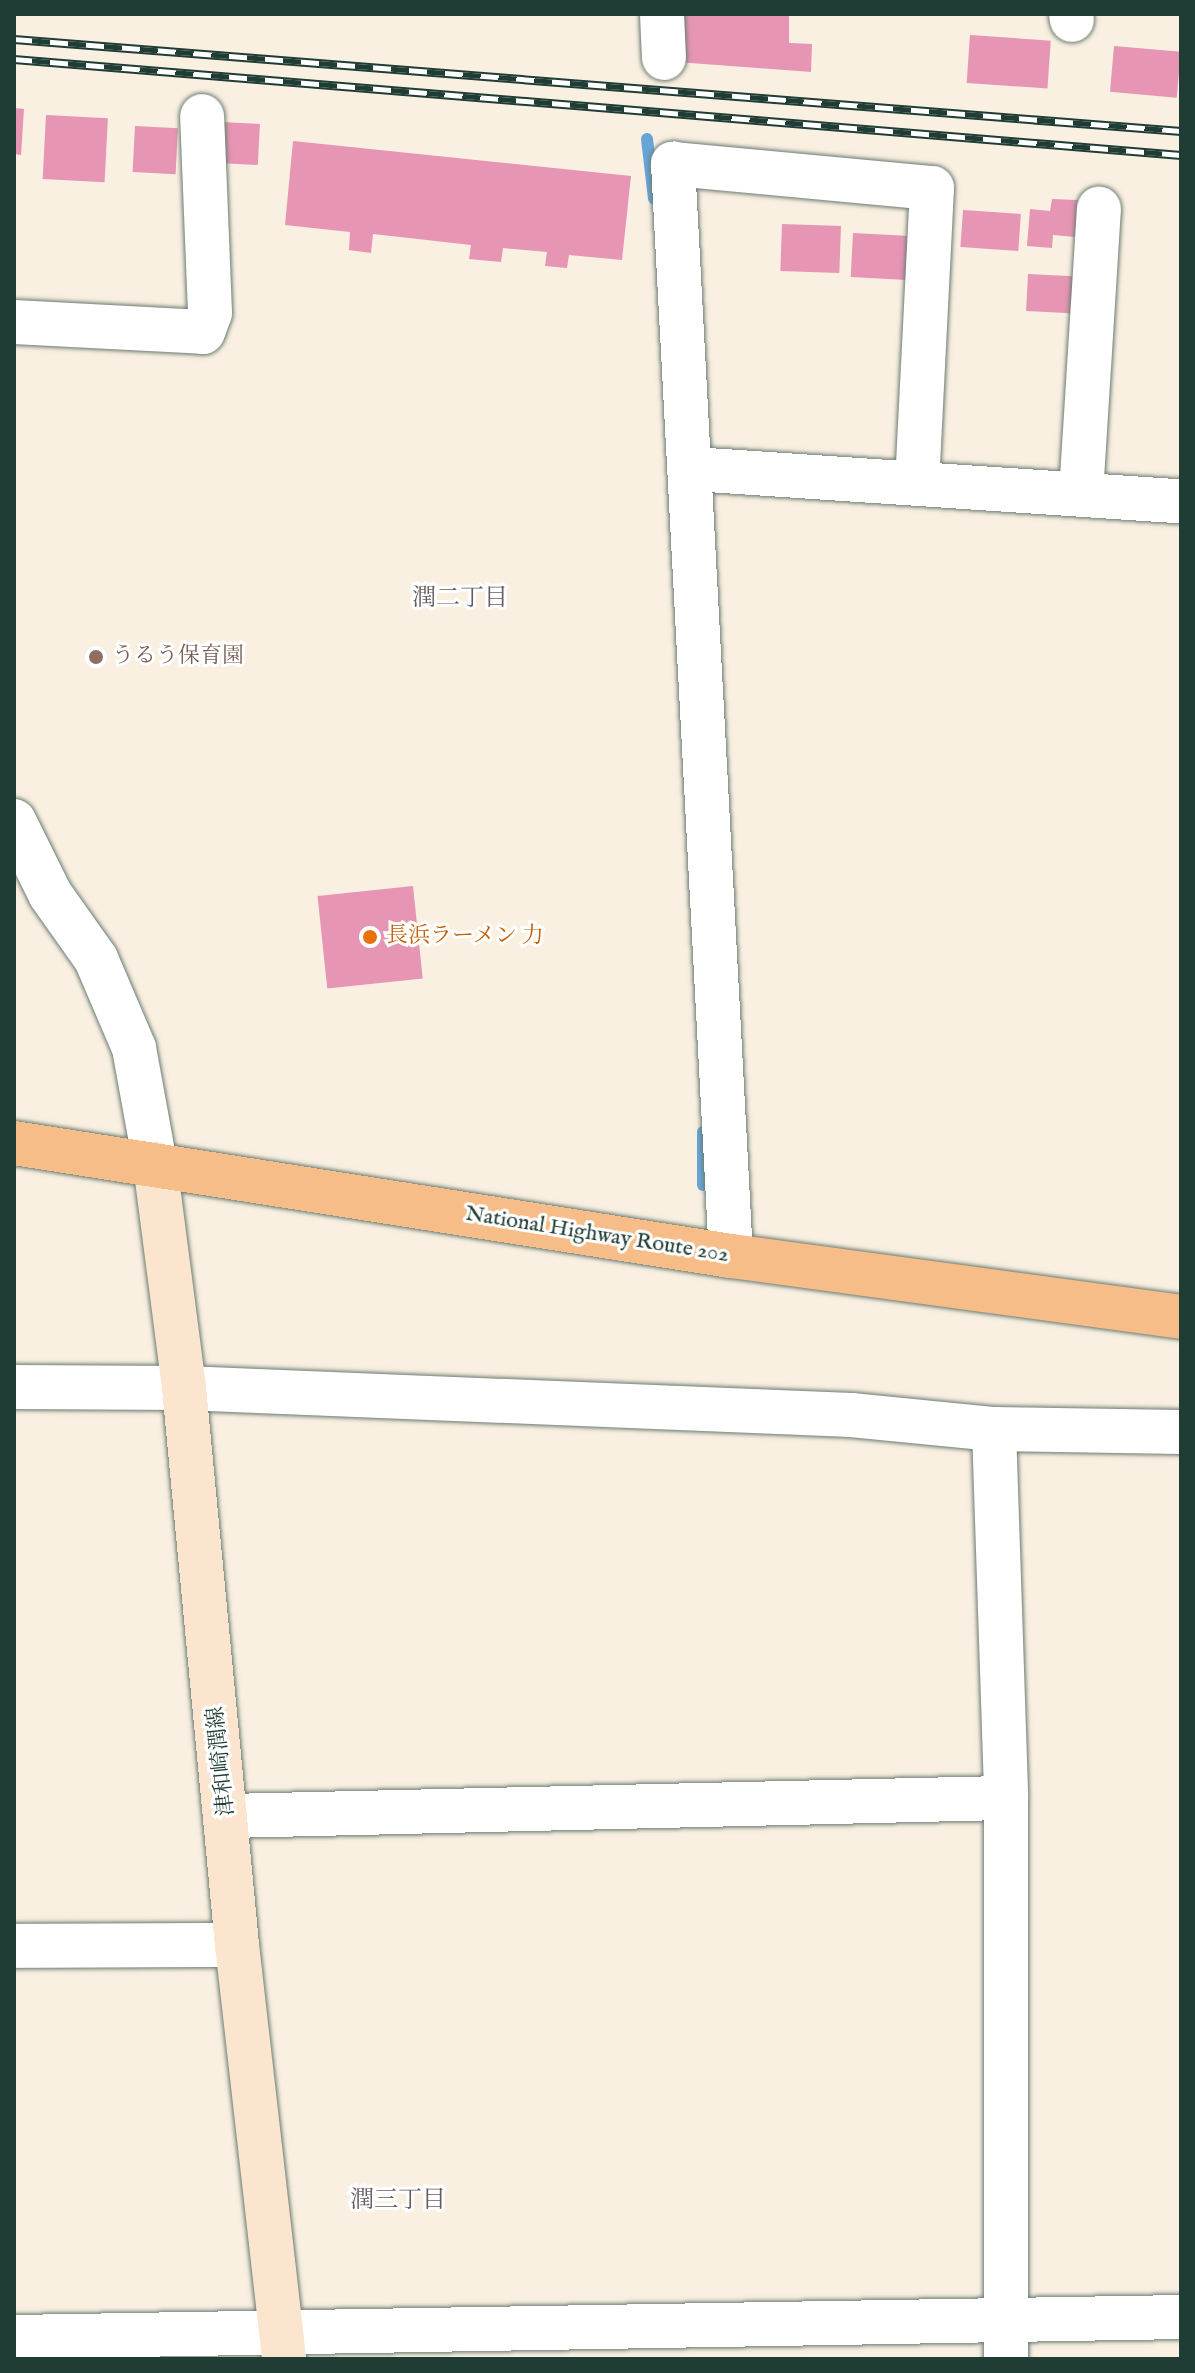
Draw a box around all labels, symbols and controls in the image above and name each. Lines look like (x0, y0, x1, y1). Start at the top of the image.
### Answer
district label: 潤二丁目 (412, 585, 508, 613)
place label: うるう保育園 (112, 644, 244, 670)
marker: うるう保育園 (87, 648, 105, 666)
place label: 長浜ラーメン 力 (386, 924, 545, 950)
marker: 長浜ラーメン 力 (361, 928, 379, 946)
street label: National Highway Route 202 (463, 1201, 731, 1269)
street label: 津和崎潤線 (203, 1705, 241, 1817)
district label: 潤三丁目 (350, 2187, 446, 2215)

